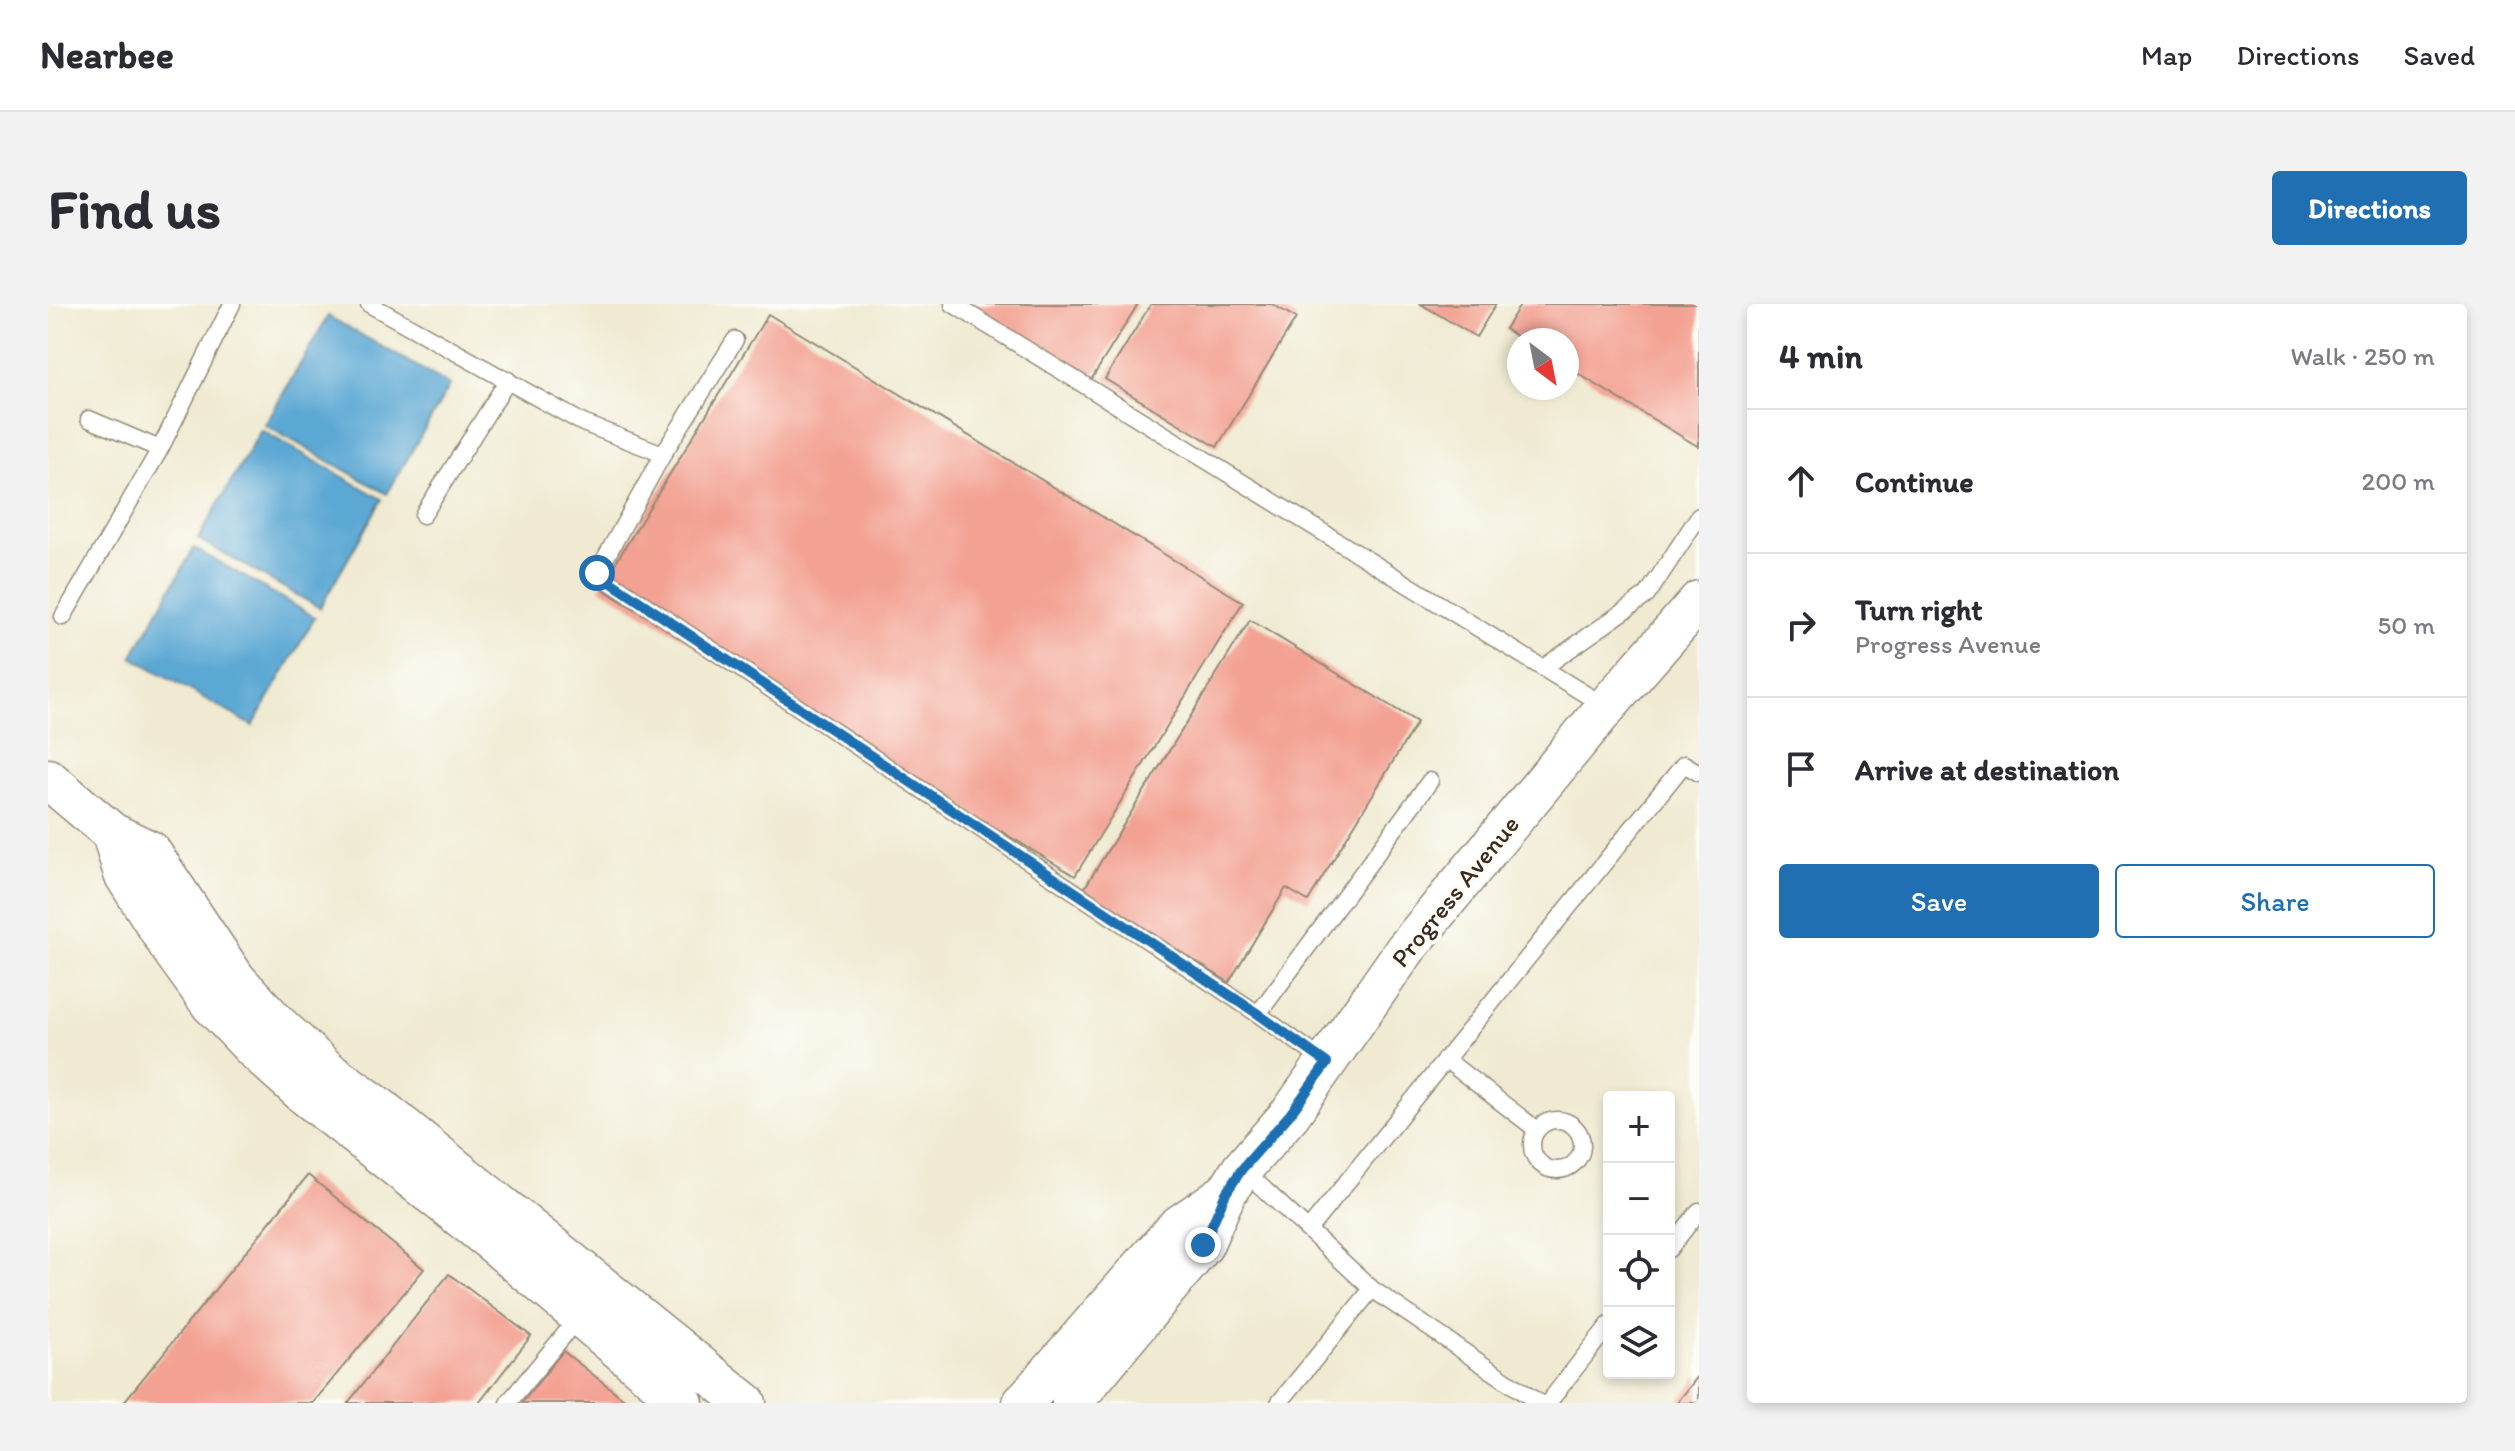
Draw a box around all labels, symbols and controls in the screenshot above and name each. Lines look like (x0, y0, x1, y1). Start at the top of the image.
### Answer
text: Nearbee (40, 32, 174, 78)
text: Map (2141, 38, 2192, 72)
text: Directions (2236, 38, 2360, 72)
text: Saved (2404, 38, 2475, 72)
button: Directions (2272, 171, 2467, 245)
text: Find us (48, 175, 221, 242)
north arrow (1507, 328, 1579, 400)
text: 4 min (1779, 336, 1863, 377)
text: Walk · 250 m (2291, 340, 2435, 372)
icon: ahead (1779, 459, 1823, 503)
text: Continue (1855, 463, 1974, 500)
text: 200 m (2362, 465, 2435, 497)
route start (579, 555, 615, 591)
text: Turn right (1855, 591, 1983, 628)
icon: right (1779, 603, 1823, 647)
text: 50 m (2378, 609, 2435, 641)
text: Progress Avenue (1855, 628, 2041, 660)
icon: arrive (1779, 747, 1823, 791)
text: Arrive at destination (1855, 751, 2119, 788)
street label: Progress Avenue (1384, 809, 1526, 973)
button: Save (1779, 864, 2099, 938)
button: Share (2115, 864, 2435, 938)
map controls (1603, 1091, 1675, 1379)
button: + (1603, 1091, 1675, 1163)
button: − (1603, 1163, 1675, 1235)
route end (1185, 1227, 1221, 1263)
button: locate (1603, 1235, 1675, 1307)
button: layers (1603, 1307, 1675, 1379)

